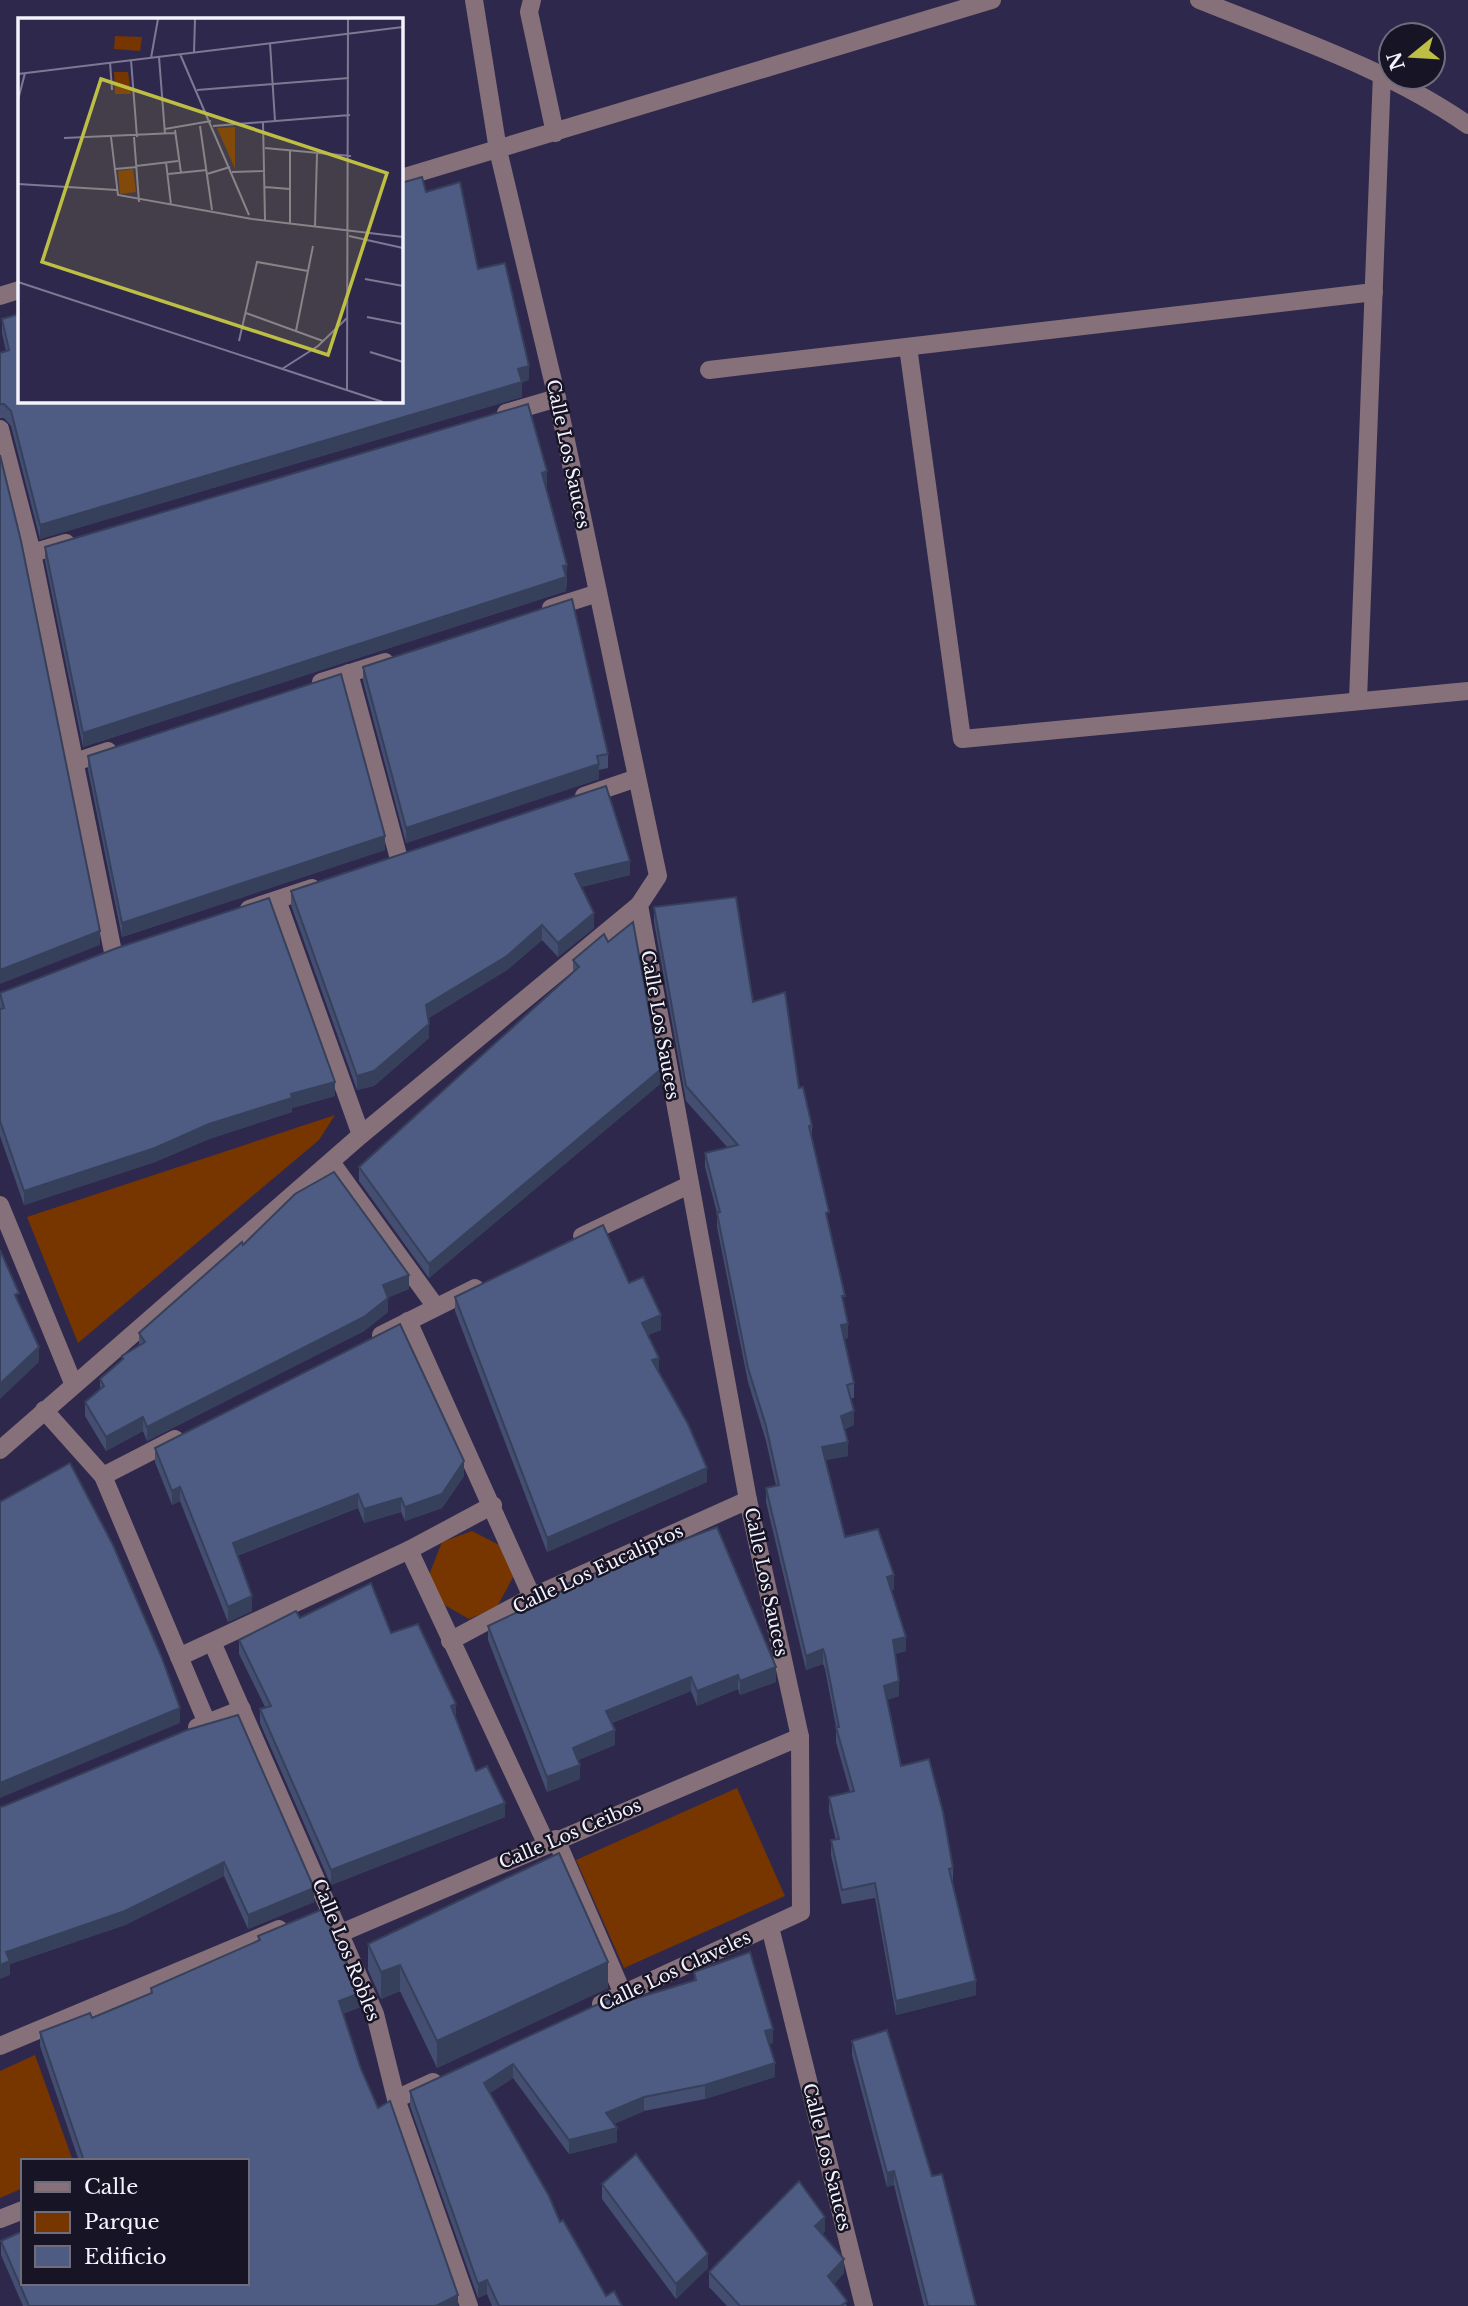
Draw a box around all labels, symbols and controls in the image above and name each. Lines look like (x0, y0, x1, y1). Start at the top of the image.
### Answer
inset map (18, 18, 402, 402)
north arrow (1377, 21, 1447, 91)
text: N (1383, 49, 1410, 73)
street label: Calle Los Sauces (541, 378, 595, 530)
street label: Calle Los Sauces (636, 948, 684, 1102)
street label: Calle Los Sauces (739, 1506, 793, 1658)
street label: Calle Los Eucaliptos (509, 1520, 687, 1618)
street label: Calle Los Ceibos (496, 1794, 644, 1874)
street label: Calle Los Robles (307, 1876, 385, 2024)
street label: Calle Los Claveles (596, 1926, 754, 2016)
street label: Calle Los Sauces (798, 2081, 856, 2233)
legend (21, 2159, 248, 2285)
text: Calle (84, 2174, 138, 2200)
text: Parque (84, 2209, 159, 2235)
text: Edificio (84, 2244, 166, 2270)

